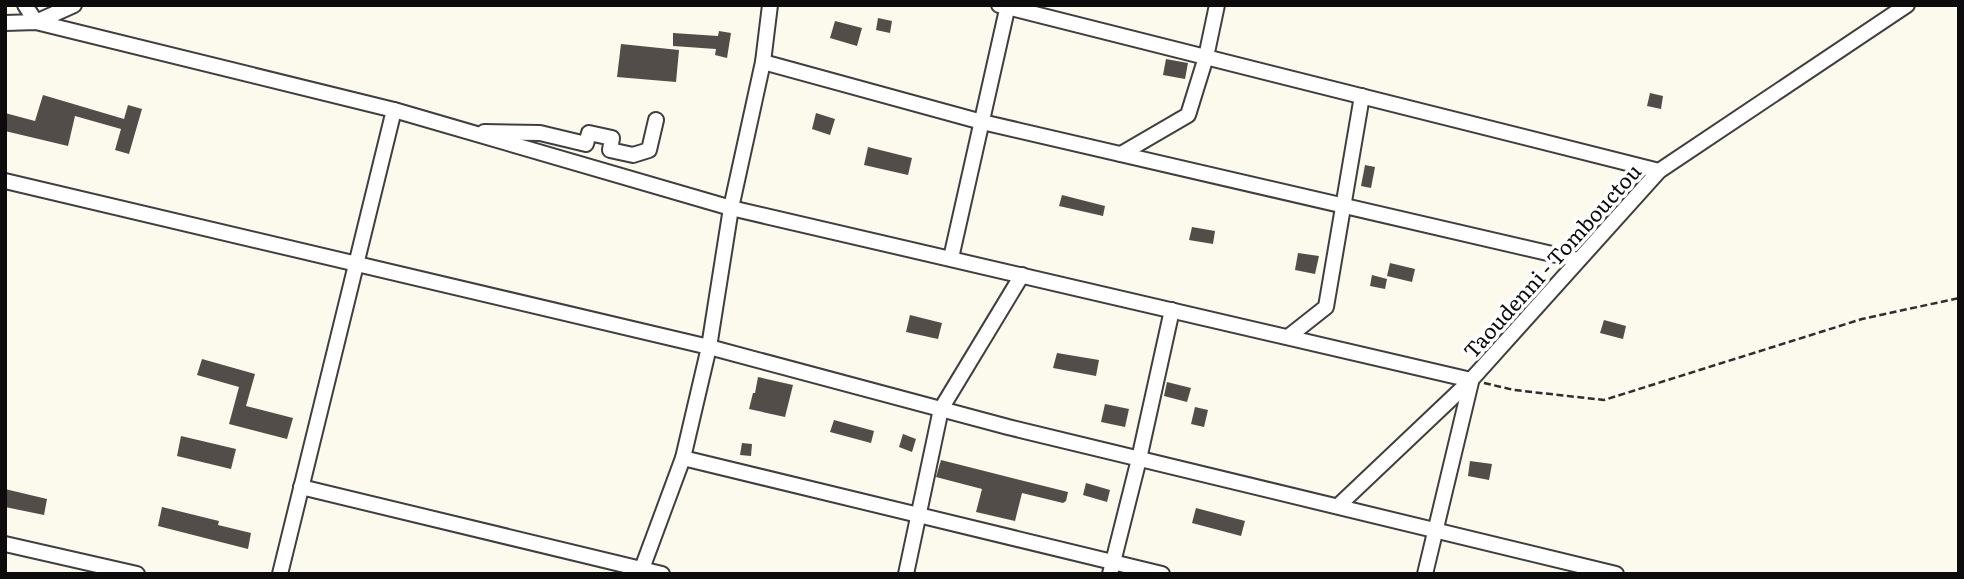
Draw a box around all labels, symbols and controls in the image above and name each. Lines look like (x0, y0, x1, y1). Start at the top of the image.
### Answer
street label: Taoudenni - Tombouctou (1455, 156, 1647, 364)

